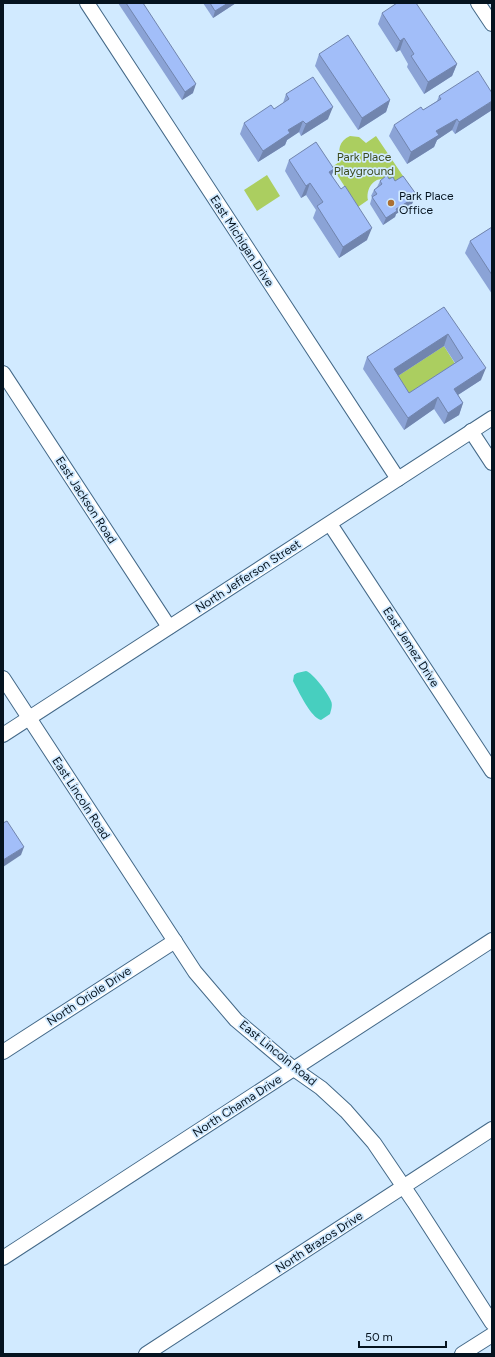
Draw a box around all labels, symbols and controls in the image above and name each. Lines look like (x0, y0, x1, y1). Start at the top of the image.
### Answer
park label: Park Place Playground (334, 150, 394, 178)
place label: Park Place Office (399, 189, 454, 217)
street label: East Michigan Drive (207, 193, 277, 290)
marker: Park Place Office (386, 198, 396, 208)
street label: East Jackson Road (53, 454, 119, 546)
street label: North Jefferson Street (193, 537, 304, 615)
street label: East Jemez Drive (380, 604, 442, 690)
street label: East Lincoln Road (49, 754, 113, 842)
street label: North Oriole Drive (44, 963, 134, 1028)
street label: East Lincoln Road (237, 1018, 319, 1088)
street label: North Chama Drive (190, 1072, 284, 1140)
street label: North Brazos Drive (273, 1208, 366, 1275)
scale bar (359, 1323, 446, 1349)
text: 50 m (365, 1330, 393, 1344)

